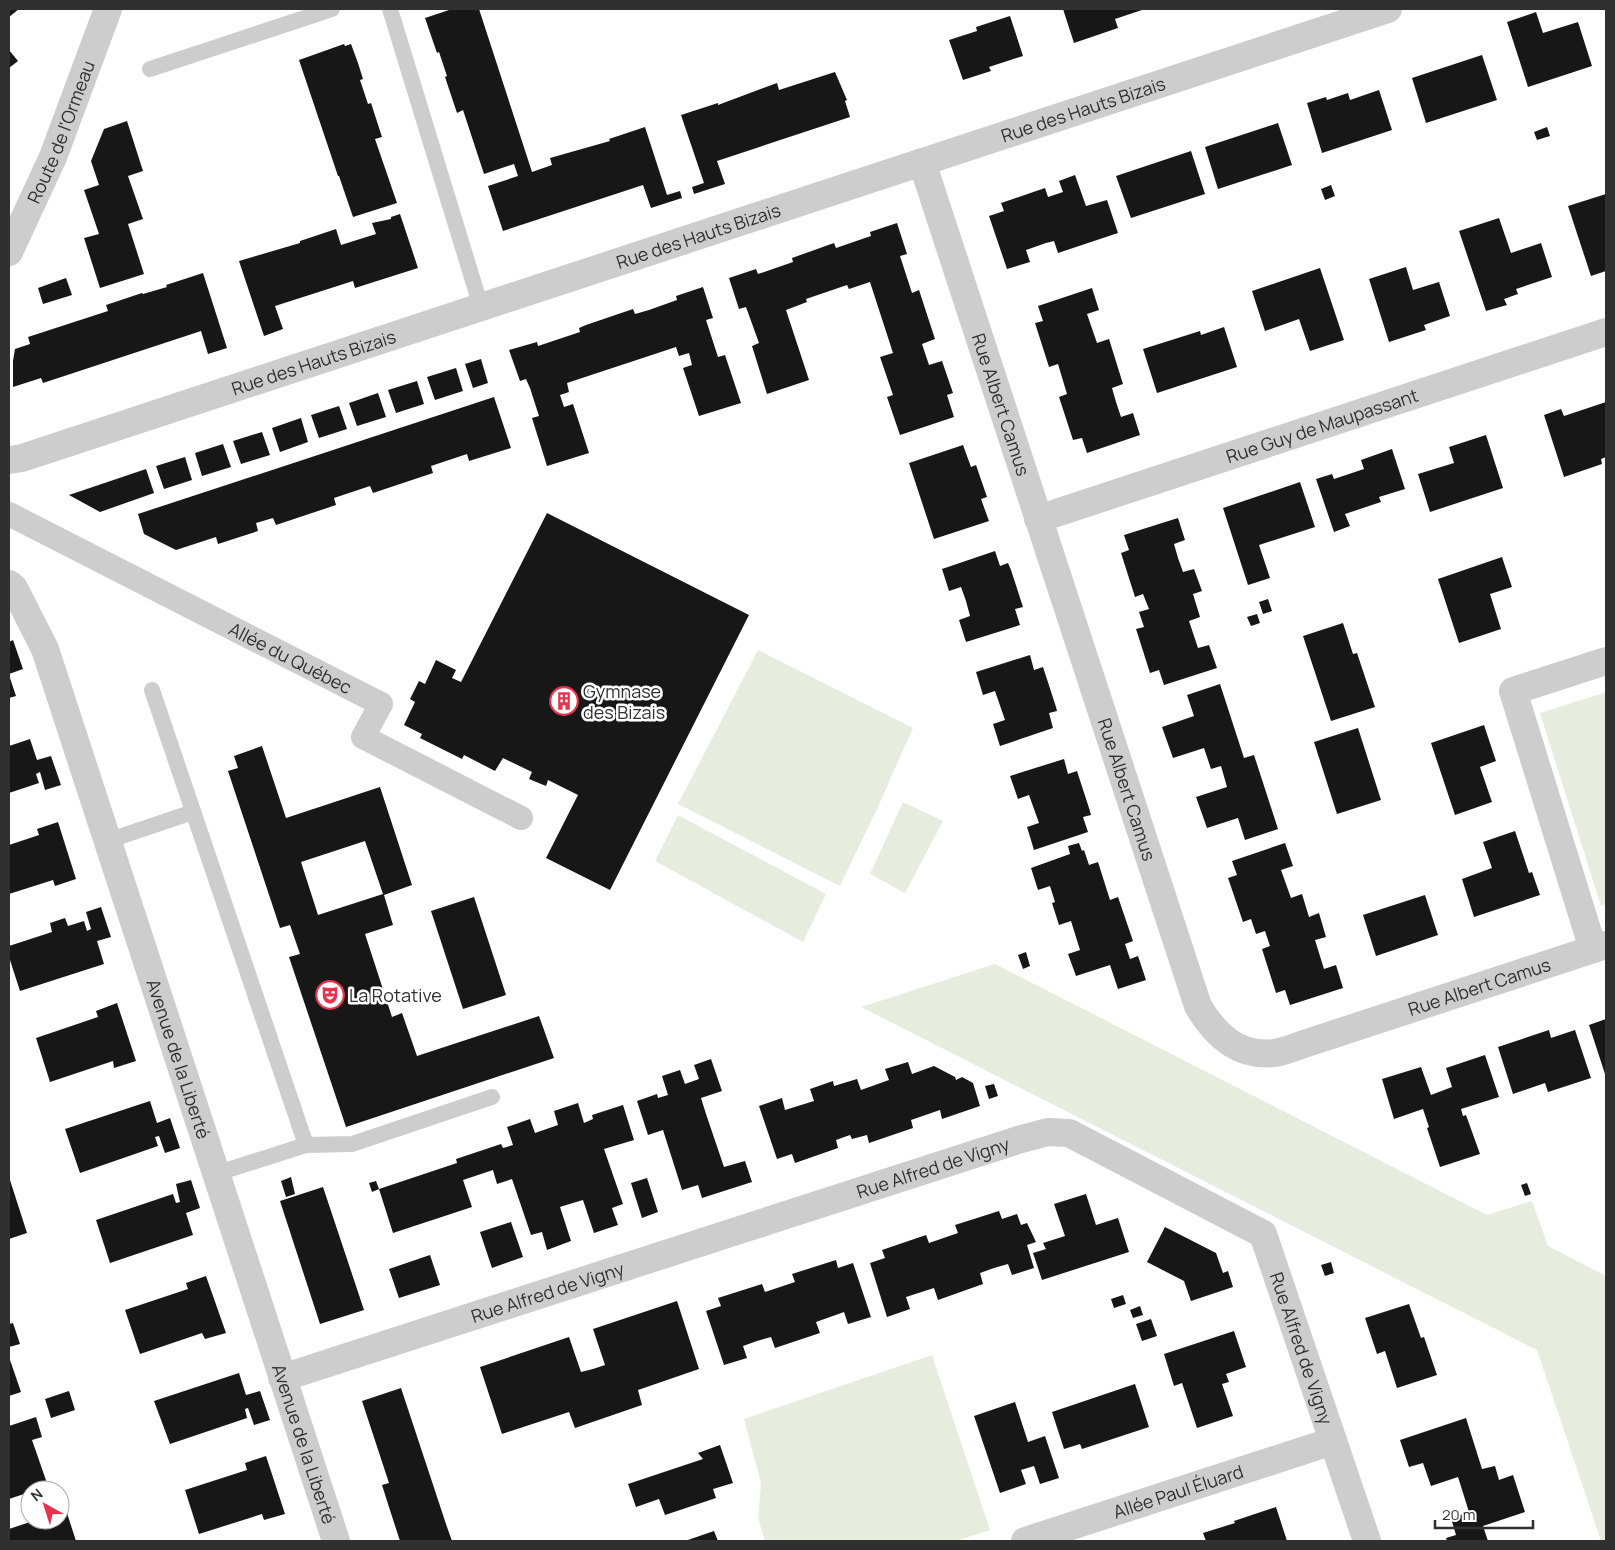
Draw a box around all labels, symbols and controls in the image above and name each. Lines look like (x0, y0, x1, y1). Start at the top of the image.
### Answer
street label: Route de l'Ormeau (21, 57, 100, 207)
street label: Rue des Hauts Bizais (998, 71, 1168, 147)
street label: Rue des Hauts Bizais (613, 198, 784, 274)
street label: Rue des Hauts Bizais (228, 324, 399, 400)
street label: Rue Albert Camus (967, 330, 1036, 479)
street label: Rue Guy de Maupassant (1223, 383, 1421, 468)
street label: Allée du Québec (225, 616, 356, 699)
place label: Gymnase des Bizais (583, 679, 665, 724)
building icon: Gymnase des Bizais (549, 686, 579, 716)
street label: Rue Albert Camus (1093, 715, 1162, 864)
street label: Rue Albert Camus (1405, 952, 1554, 1021)
street label: Avenue de la Liberté (141, 976, 216, 1142)
theatre icon: La Rotative (315, 980, 345, 1010)
place label: La Rotative (349, 983, 442, 1007)
street label: Rue Alfred de Vigny (853, 1131, 1013, 1203)
street label: Rue Alfred de Vigny (468, 1256, 627, 1328)
street label: Rue Alfred de Vigny (1265, 1269, 1339, 1428)
street label: Avenue de la Liberté (267, 1361, 342, 1527)
street label: Allée Paul Éluard (1110, 1459, 1246, 1524)
north arrow (20, 1480, 70, 1530)
text: N (27, 1484, 46, 1505)
scale bar (1435, 1498, 1532, 1530)
text: 20 m (1442, 1504, 1475, 1525)

